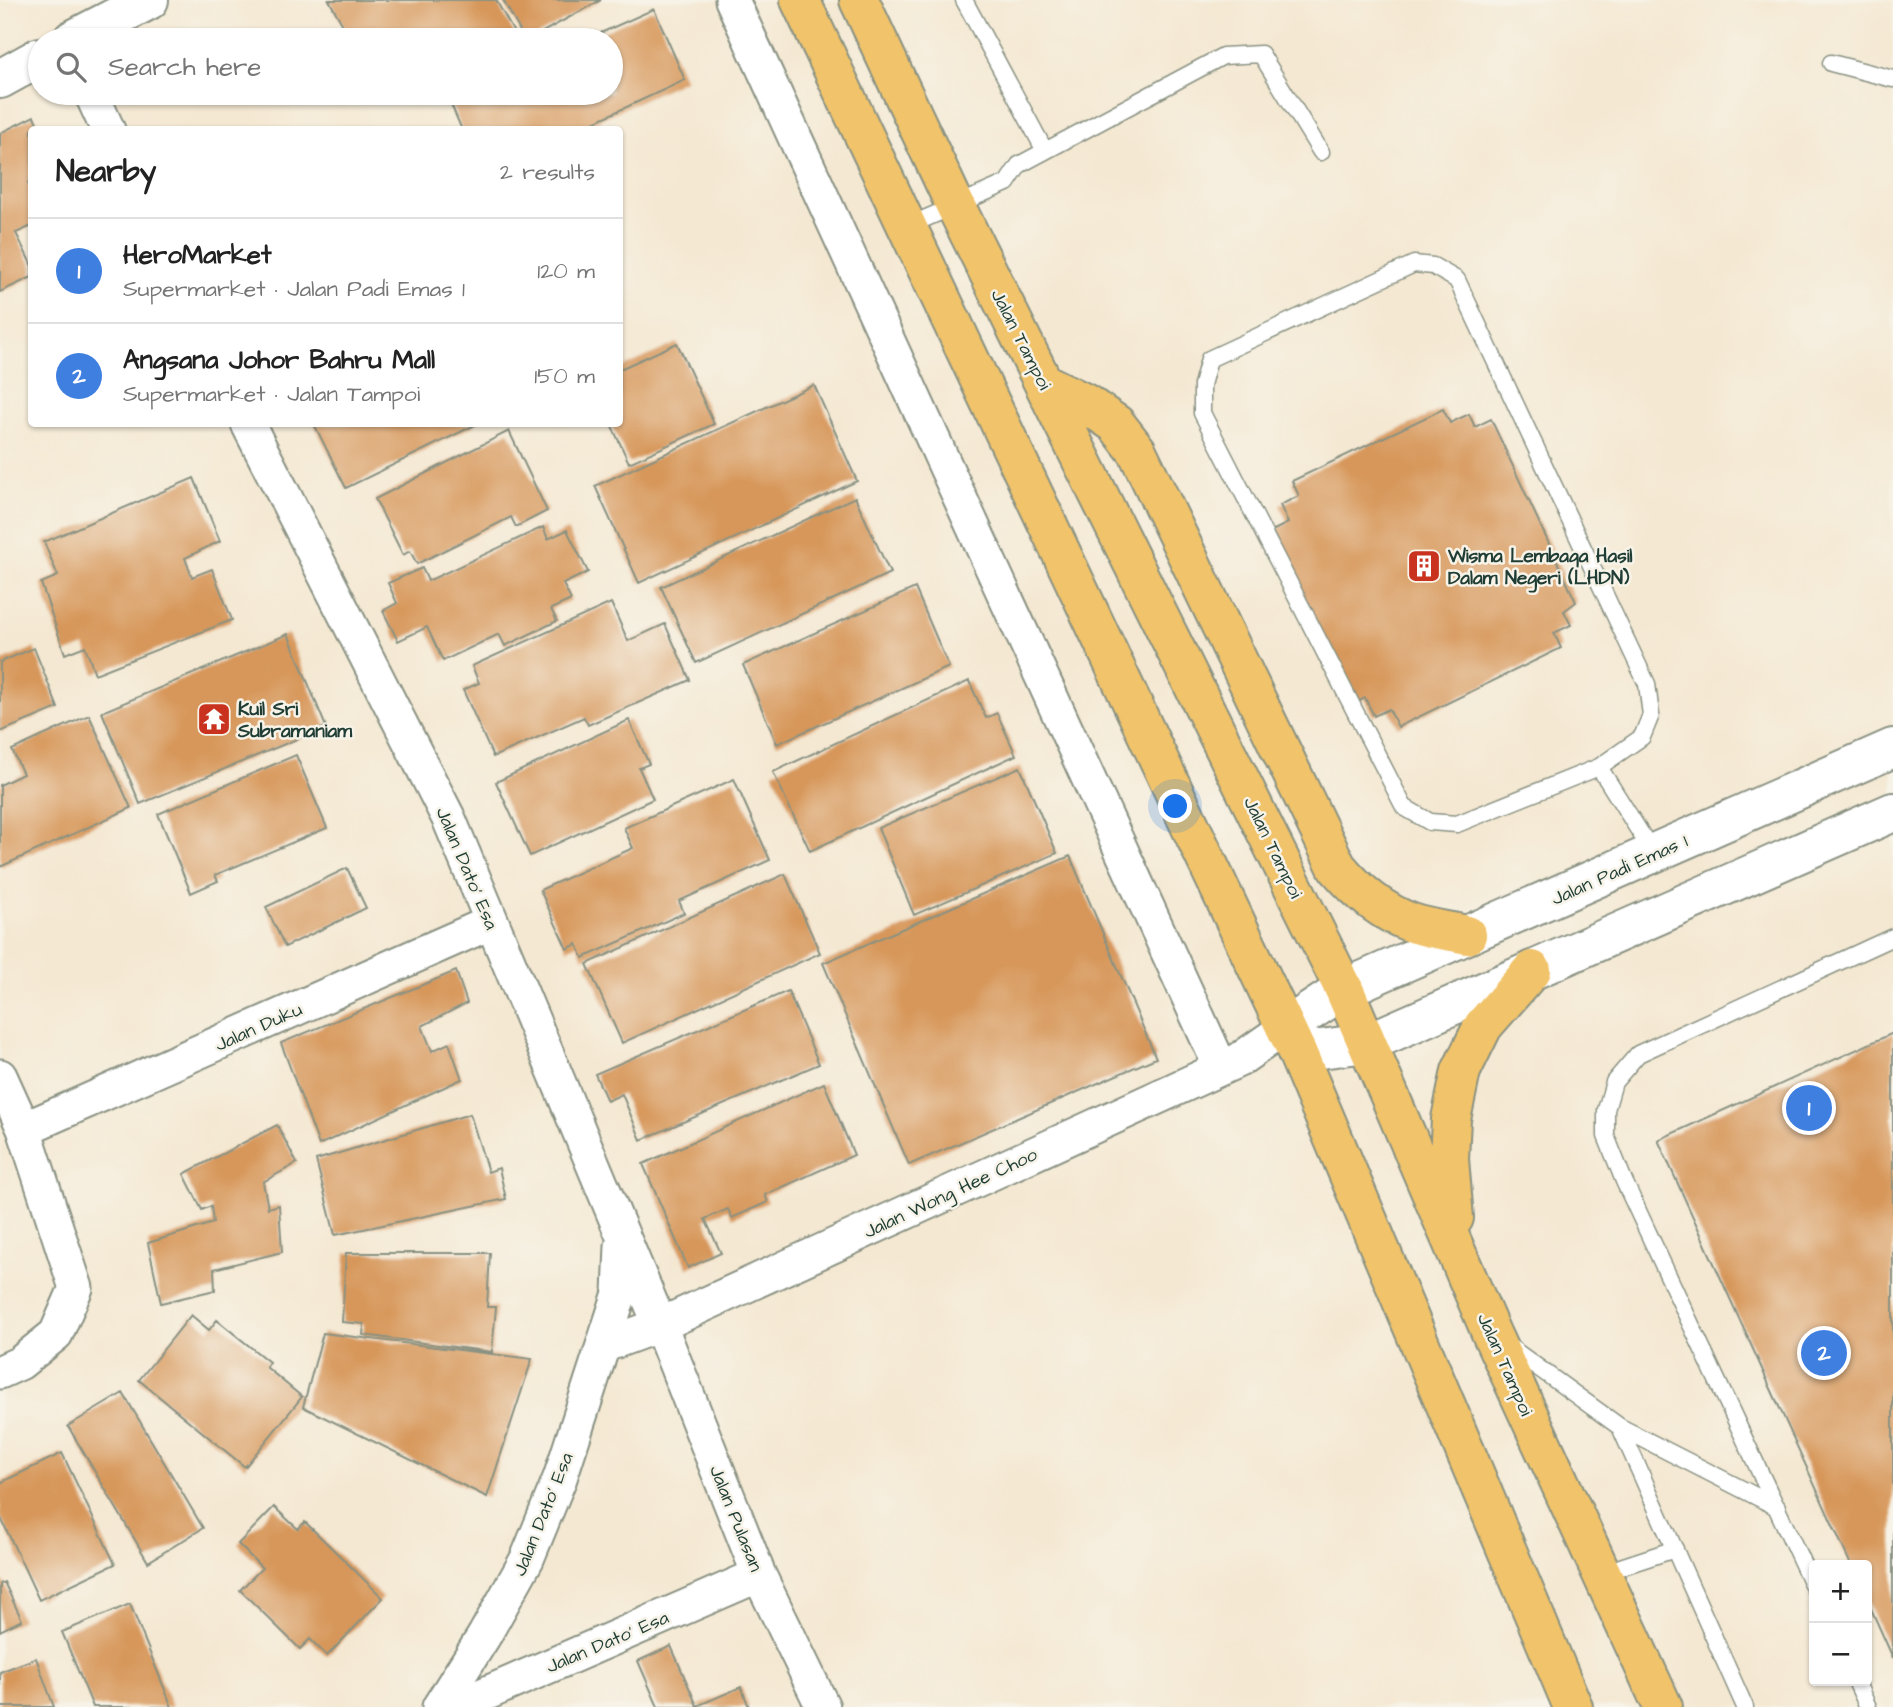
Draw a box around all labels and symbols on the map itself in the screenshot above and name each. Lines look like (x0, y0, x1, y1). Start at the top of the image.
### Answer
street label: Jalan Tampoi (984, 285, 1058, 395)
place label: Wisma Lembaga Hasil Dalam Negeri (LHDN) (1447, 543, 1633, 593)
building icon: Wisma Lembaga Hasil Dalam Negeri (LHDN) (1405, 547, 1443, 585)
place label: Kuil Sri Subramaniam (237, 696, 353, 745)
temple icon: Kuil Sri Subramaniam (195, 700, 233, 738)
your location (1158, 789, 1192, 823)
street label: Jalan Tampoi (1236, 792, 1309, 903)
street label: Jalan Dato' Esa (429, 803, 505, 934)
street label: Jalan Padi Emas 1 (1547, 828, 1693, 913)
street label: Jalan Duku (211, 996, 307, 1059)
pin: 1 (1786, 1082, 1832, 1134)
street label: Jalan Wong Hee Choo (859, 1141, 1043, 1246)
street label: Jalan Tampoi (1470, 1309, 1539, 1420)
pin: 2 (1801, 1327, 1847, 1379)
street label: Jalan Dato’ Esa (506, 1448, 581, 1580)
street label: Jalan Pulasan (702, 1461, 769, 1576)
street label: Jalan Dato' Esa (542, 1604, 673, 1680)

